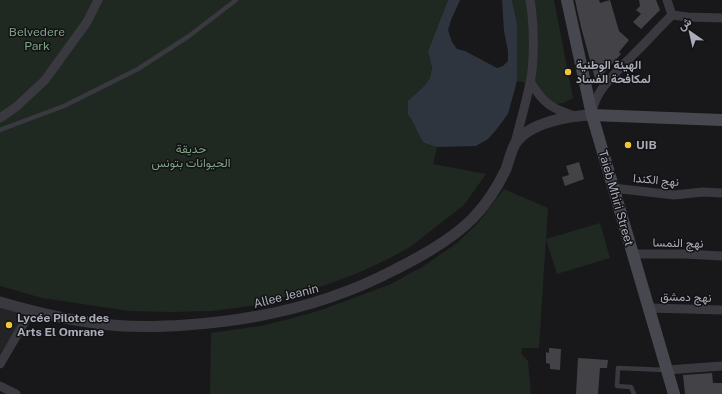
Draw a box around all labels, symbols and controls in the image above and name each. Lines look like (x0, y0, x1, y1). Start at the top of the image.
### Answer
north arrow (670, 12, 710, 52)
text: ش (676, 15, 694, 33)
park label: Belvedere Park (9, 25, 65, 53)
place label: الهيئة الوطنية لمكافحة الفساد (576, 58, 651, 86)
marker: الهيئة الوطنية لمكافحة الفساد (563, 67, 573, 77)
place label: UIB (636, 138, 657, 152)
marker: UIB (623, 140, 633, 150)
park label: حديقة الحيوانات بتونس (152, 142, 230, 171)
street label: Taieb Mhiri Street (596, 148, 636, 248)
street label: نهج الكندا (632, 171, 680, 191)
street label: نهج النمسا (652, 236, 704, 252)
street label: Allee Jeanin (252, 281, 320, 311)
street label: نهج دمشق (660, 289, 712, 307)
place label: Lycée Pilote des Arts El Omrane (17, 311, 109, 339)
marker: Lycée Pilote des Arts El Omrane (4, 320, 14, 330)

